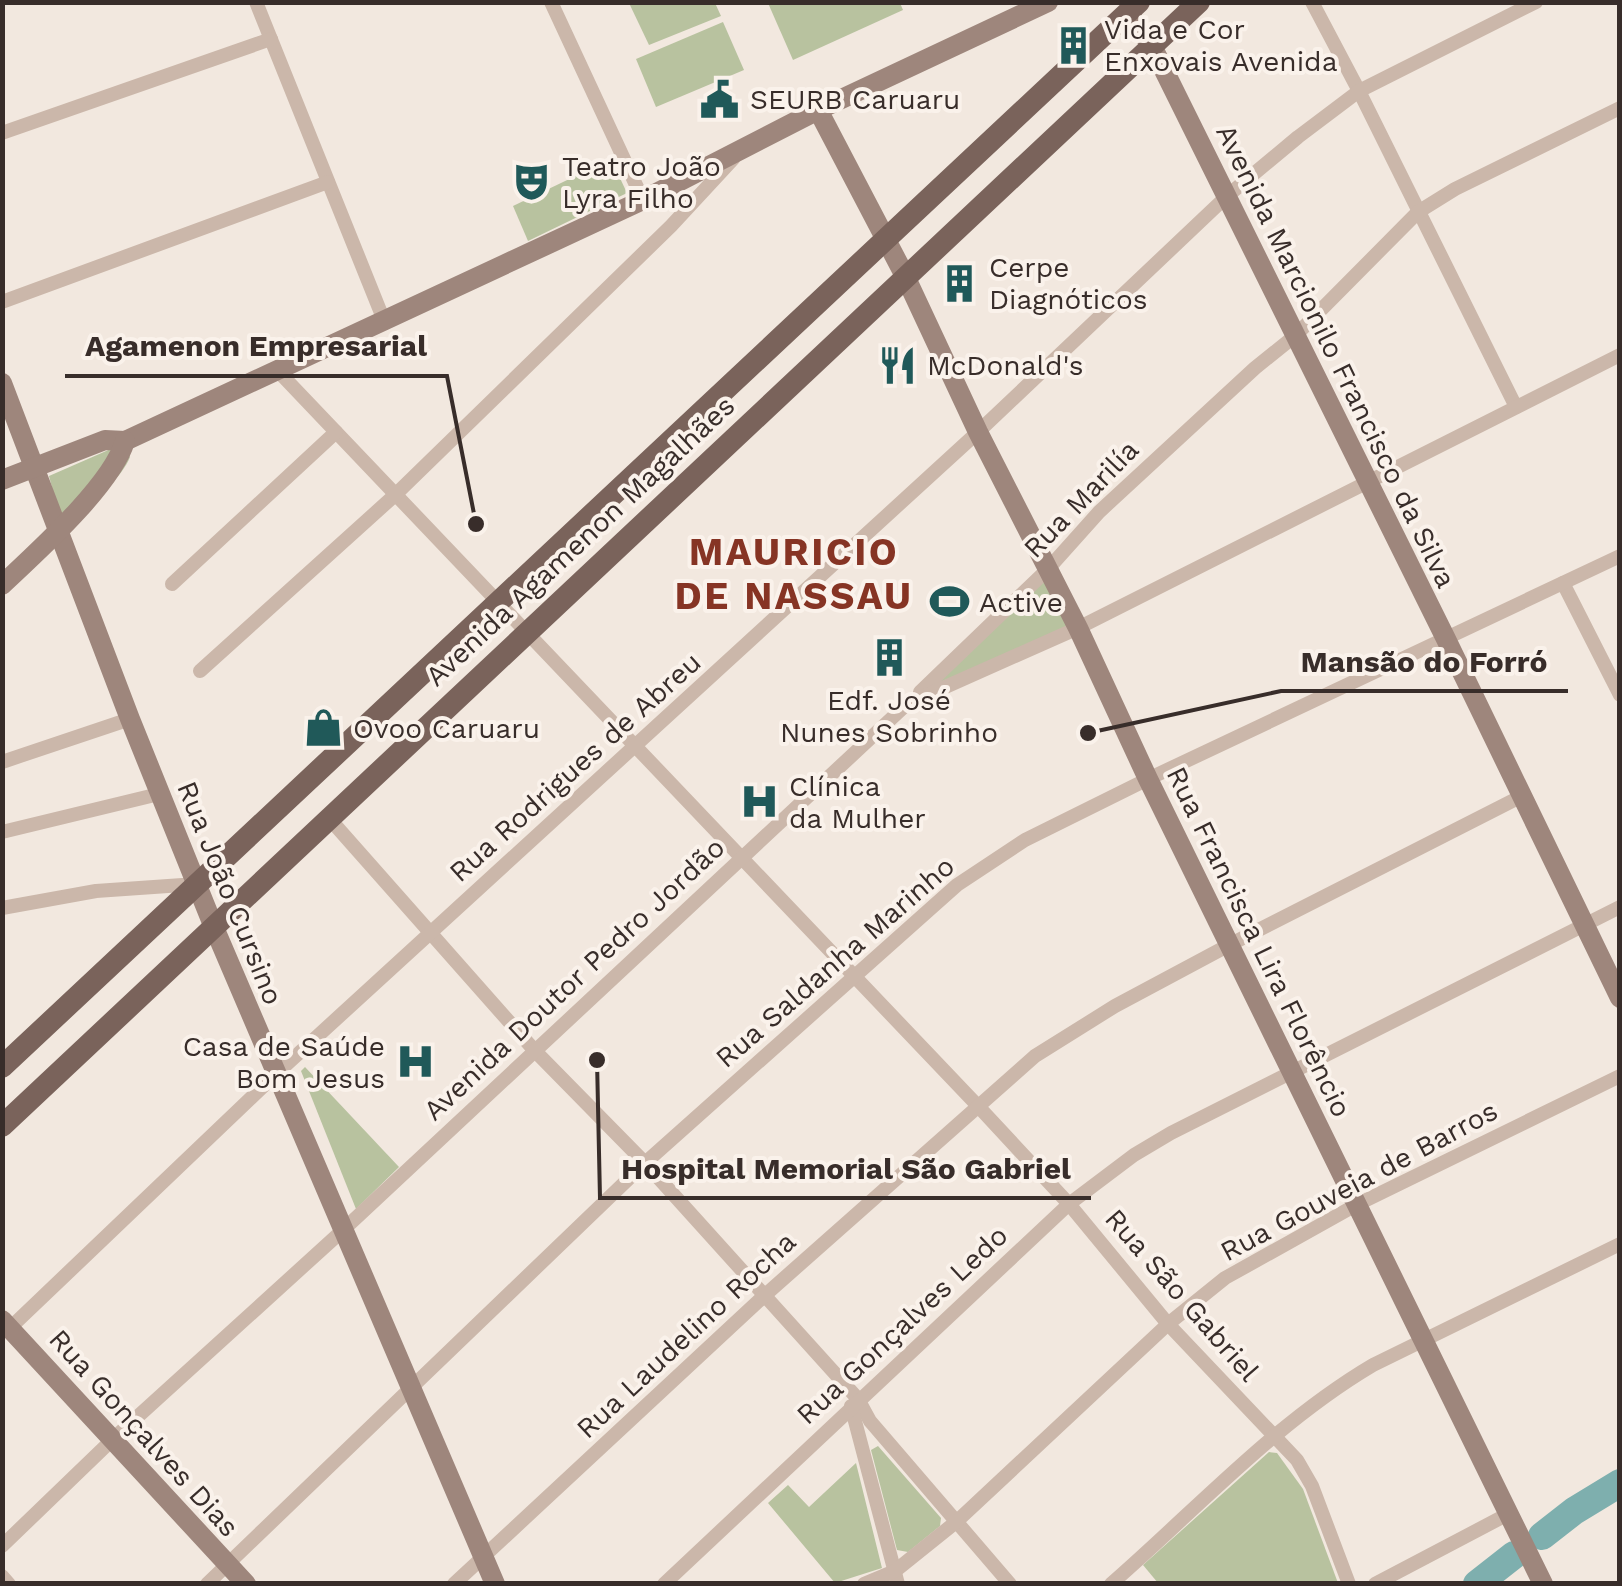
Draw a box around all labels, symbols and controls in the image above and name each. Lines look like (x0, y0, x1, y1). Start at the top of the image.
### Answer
place label: Vida e Cor Enxovais Avenida (1104, 13, 1338, 78)
building icon: Vida e Cor Enxovais Avenida (1053, 24, 1095, 66)
public building icon: SEURB Caruaru (699, 78, 741, 120)
place label: SEURB Caruaru (750, 83, 960, 116)
street label: Avenida Marcionilo Francisco da Silva (1209, 119, 1463, 593)
place label: Teatro João Lyra Filho (562, 150, 721, 215)
theatre icon: Teatro João Lyra Filho (511, 161, 553, 203)
place label: Cerpe Diagnóticos (989, 251, 1148, 316)
building icon: Cerpe Diagnóticos (938, 262, 980, 304)
callout: Agamenon Empresarial (65, 316, 447, 376)
text: Agamenon Empresarial (85, 328, 427, 363)
restaurant icon: McDonald's (876, 344, 918, 386)
place label: McDonald's (927, 349, 1084, 382)
street label: Avenida Agamenon Magalhães (419, 389, 741, 693)
street label: Rua Marilía (1017, 433, 1145, 565)
district label: MAURICIO DE NASSAU (675, 530, 913, 618)
sports icon: Active (928, 581, 970, 623)
place label: Active (979, 586, 1063, 619)
callout: Mansão do Forró (1281, 631, 1568, 691)
building icon: Edf. José Nunes Sobrinho (868, 637, 910, 679)
text: Mansão do Forró (1301, 644, 1547, 679)
street label: Rua Rodrigues de Abreu (442, 645, 708, 889)
place label: Edf. José Nunes Sobrinho (780, 684, 998, 749)
shop icon: Ovoo Caruaru (302, 707, 344, 749)
place label: Ovoo Caruaru (353, 712, 540, 745)
street label: Rua Francisca Lira Florêncio (1160, 761, 1358, 1123)
place label: Clínica da Mulher (789, 770, 926, 835)
street label: Rua João Cursino (170, 777, 290, 1009)
hospital icon: Clínica da Mulher (738, 781, 780, 823)
street label: Avenida Doutor Pedro Jordão (417, 831, 731, 1127)
street label: Rua Saldanha Marinho (709, 849, 961, 1075)
place label: Casa de Saúde Bom Jesus (183, 1030, 385, 1095)
hospital icon: Casa de Saúde Bom Jesus (394, 1041, 436, 1083)
street label: Rua Gouveia de Barros (1215, 1094, 1503, 1268)
callout: Hospital Memorial São Gabriel (600, 1138, 1091, 1198)
text: Hospital Memorial São Gabriel (621, 1151, 1071, 1186)
street label: Rua São Gabriel (1098, 1202, 1266, 1388)
street label: Rua Gonçalves Ledo (790, 1219, 1014, 1431)
street label: Rua Laudelino Rocha (570, 1225, 802, 1445)
street label: Rua Gonçalves Dias (42, 1323, 246, 1543)

